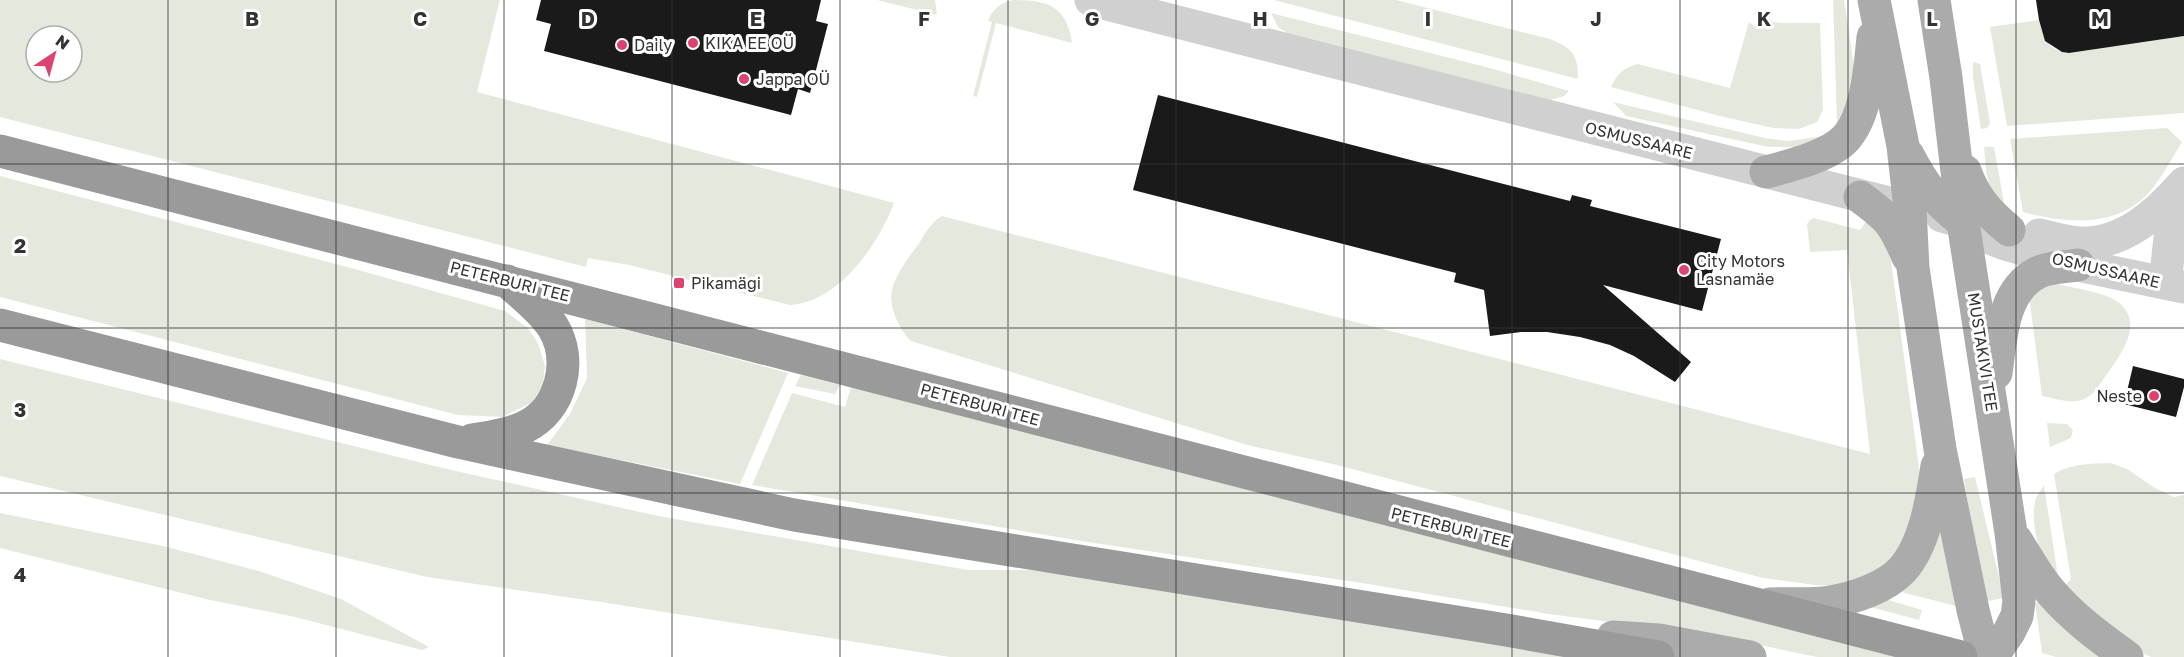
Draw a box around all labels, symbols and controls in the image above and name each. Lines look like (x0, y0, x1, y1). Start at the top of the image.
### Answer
text: B (245, 6, 259, 30)
text: C (413, 6, 427, 30)
text: D (581, 6, 595, 30)
text: E (750, 6, 762, 30)
text: F (918, 6, 930, 30)
text: G (1085, 6, 1099, 30)
text: H (1252, 6, 1268, 30)
text: I (1425, 6, 1431, 30)
text: J (1590, 6, 1602, 30)
text: K (1757, 6, 1772, 30)
text: L (1926, 6, 1938, 30)
text: M (2091, 6, 2109, 30)
north arrow (24, 24, 84, 84)
text: N (52, 30, 74, 54)
place label: KIKA EE OÜ (705, 33, 794, 53)
place label: Daily (634, 35, 672, 55)
marker: KIKA EE OÜ (686, 36, 700, 50)
marker: Daily (615, 38, 629, 52)
place label: Jappa OÜ (756, 69, 830, 89)
marker: Jappa OÜ (737, 72, 751, 86)
street label: OSMUSSAARE (1583, 117, 1695, 163)
text: 2 (14, 233, 26, 257)
street label: OSMUSSAARE (2050, 248, 2162, 292)
place label: City Motors Lasnamäe (1696, 251, 1785, 289)
street label: PETERBURI TEE (448, 256, 572, 306)
marker: City Motors Lasnamäe (1677, 263, 1691, 277)
place label: Pikamägi (691, 273, 761, 293)
marker: Pikamägi (672, 276, 686, 290)
street label: MUSTAKIVI TEE (1964, 291, 2002, 413)
street label: PETERBURI TEE (918, 378, 1042, 430)
place label: Neste (2096, 386, 2142, 406)
marker: Neste (2147, 389, 2161, 403)
text: 3 (14, 397, 26, 421)
street label: PETERBURI TEE (1389, 502, 1513, 552)
text: 4 (14, 562, 26, 586)

